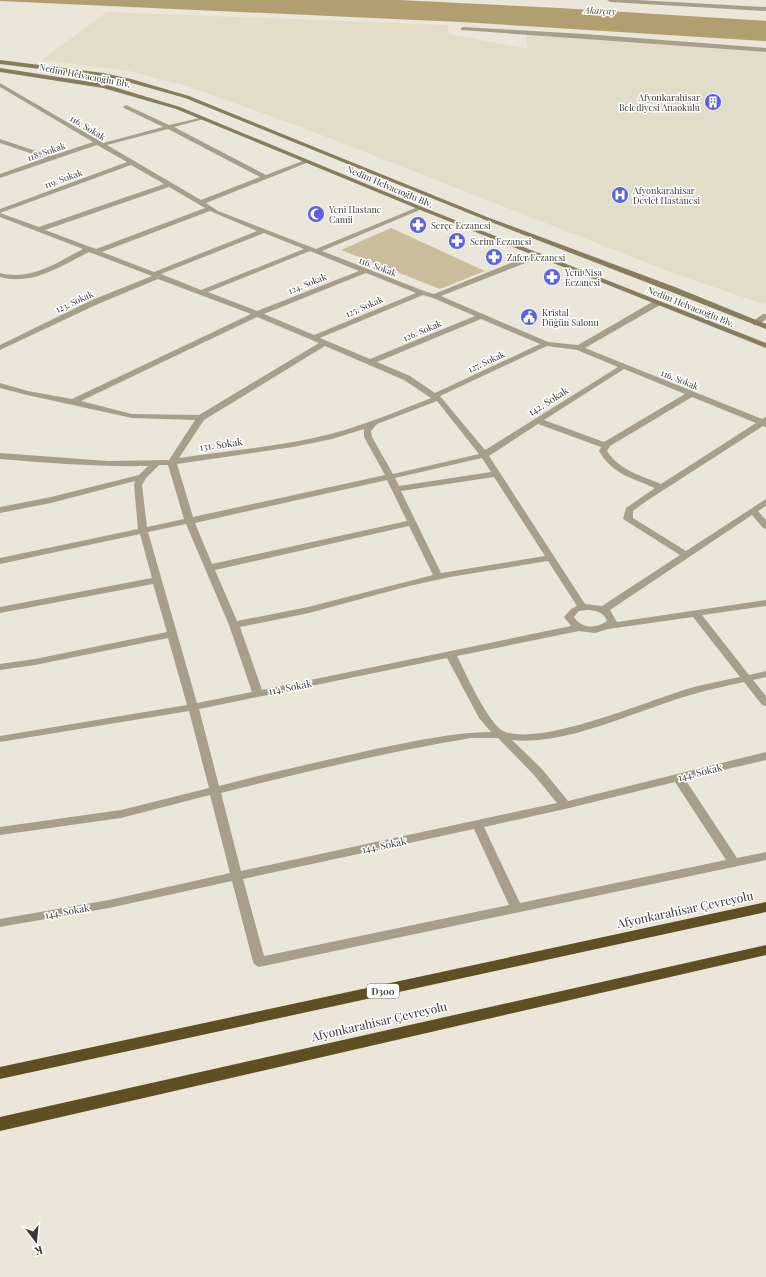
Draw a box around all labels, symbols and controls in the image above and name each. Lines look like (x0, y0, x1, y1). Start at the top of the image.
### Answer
water label: Akarçay (583, 3, 617, 17)
street label: Nedim Helvacıoğlu Blv. (38, 60, 132, 90)
place label: Afyonkarahisar Belediyesi Anaokulu (619, 91, 701, 113)
building icon: Afyonkarahisar Belediyesi Anaokulu (703, 92, 723, 112)
street label: 116. Sokak (68, 112, 108, 142)
street label: 118. Sokak (25, 139, 67, 163)
street label: Nedim Helvacıoğlu Blv. (345, 162, 435, 210)
street label: 119. Sokak (42, 166, 84, 190)
place label: Afyonkarahisar Devlet Hastanesi (632, 184, 700, 206)
hospital icon: Afyonkarahisar Devlet Hastanesi (610, 185, 630, 205)
place label: Yeni Hastane Camii (328, 203, 382, 225)
mosque icon: Yeni Hastane Camii (306, 204, 326, 224)
pharmacy icon: Serçe Eczanesi (408, 215, 428, 235)
place label: Serçe Eczanesi (431, 219, 491, 231)
pharmacy icon: Serim Eczanesi (447, 231, 467, 251)
place label: Serim Eczanesi (470, 235, 532, 247)
pharmacy icon: Zafer Eczanesi (484, 247, 504, 267)
place label: Zafer Eczanesi (507, 251, 566, 263)
street label: 116. Sokak (357, 253, 399, 279)
place label: Yeni Nisa Eczanesi (564, 266, 602, 288)
pharmacy icon: Yeni Nisa Eczanesi (542, 267, 562, 287)
street label: 124. Sokak (286, 270, 328, 296)
street label: Nedim Helvacıoğlu Blv. (646, 283, 736, 329)
street label: 123. Sokak (53, 287, 95, 315)
street label: 125. Sokak (343, 293, 385, 319)
place label: Kristal Düğün Salonu (542, 306, 599, 328)
public building icon: Kristal Düğün Salonu (519, 307, 539, 327)
street label: 126. Sokak (401, 316, 443, 343)
street label: 127. Sokak (466, 347, 506, 375)
street label: 116. Sokak (659, 366, 701, 392)
street label: 142. Sokak (525, 383, 571, 419)
street label: 131. Sokak (199, 434, 244, 454)
street label: 114. Sokak (267, 676, 313, 698)
street label: 144. Sokak (676, 760, 724, 784)
street label: 144. Sokak (360, 833, 408, 857)
street label: Afyonkarahisar Çevreyolu (614, 887, 755, 931)
street label: 144. Sokak (44, 900, 91, 922)
road number: D300 (367, 984, 399, 998)
street label: Afyonkarahisar Çevreyolu (309, 998, 449, 1045)
north arrow (16, 1221, 56, 1261)
text: K (33, 1243, 45, 1259)

